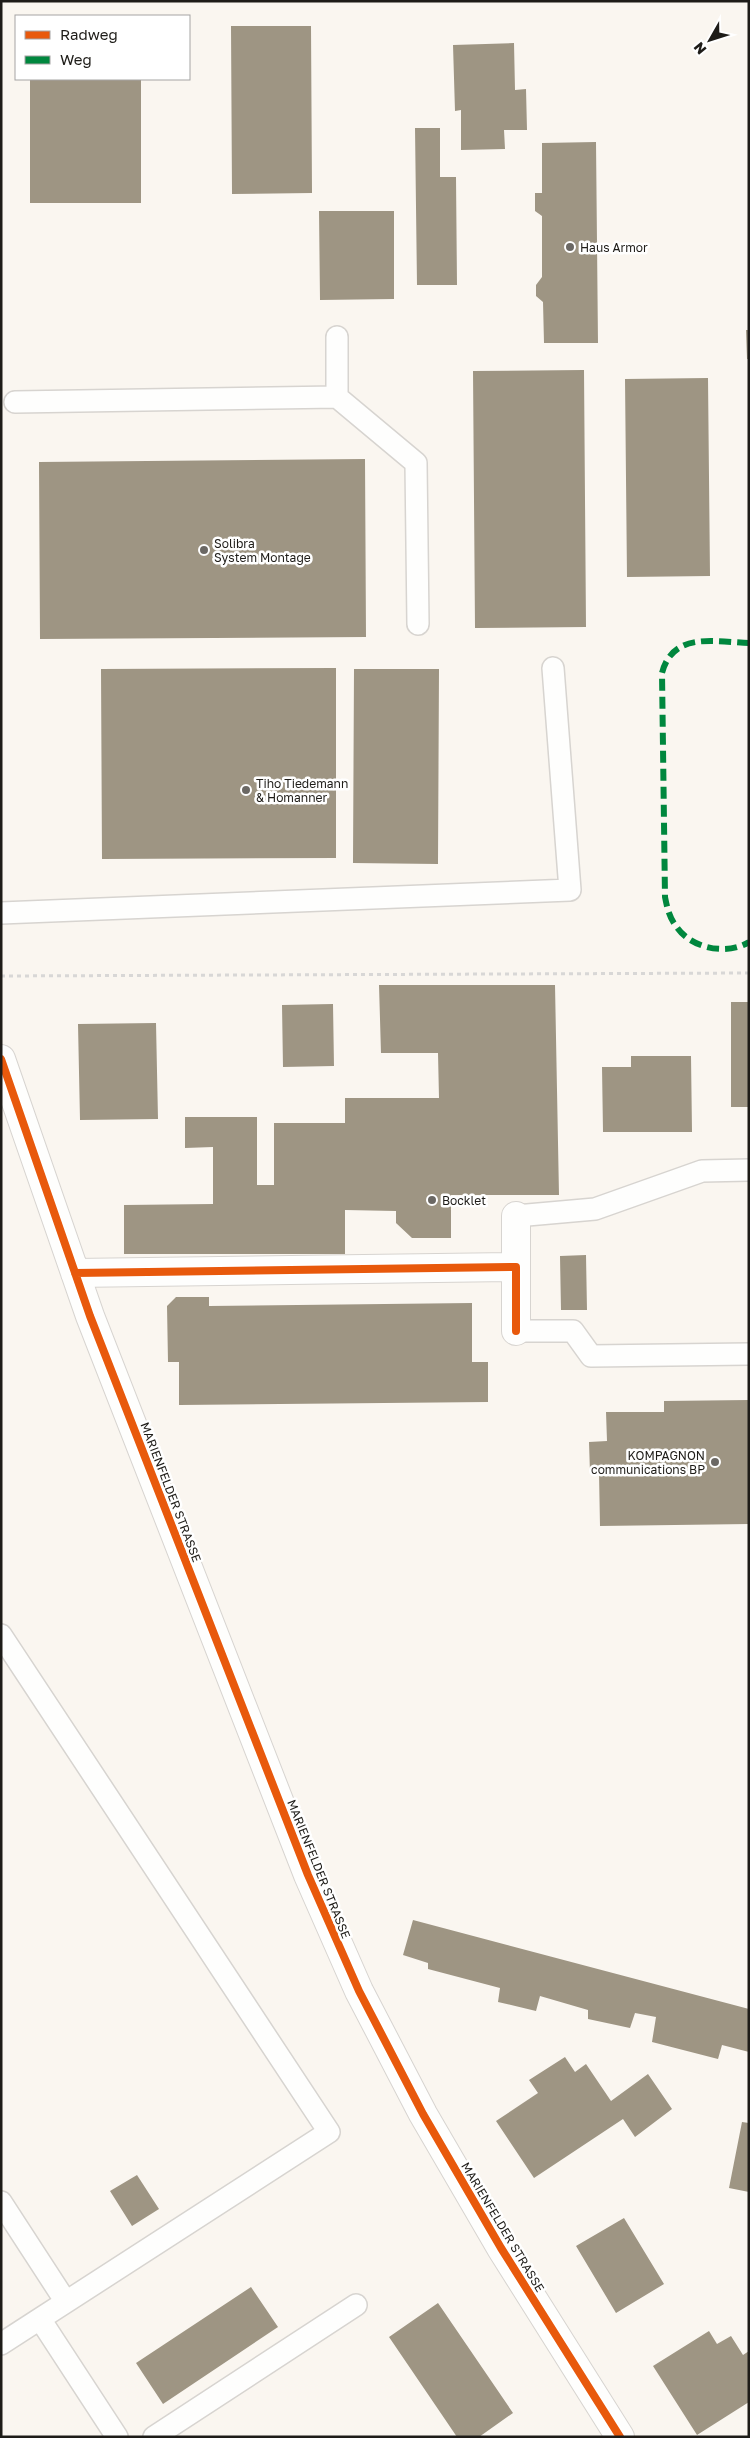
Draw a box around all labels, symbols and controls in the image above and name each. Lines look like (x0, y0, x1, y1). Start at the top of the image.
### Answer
legend (15, 15, 190, 80)
north arrow (685, 15, 735, 65)
text: Radweg (60, 25, 118, 43)
text: N (690, 39, 709, 58)
text: Weg (60, 50, 92, 68)
place label: Haus Armor (580, 240, 648, 255)
marker: Haus Armor (564, 241, 576, 253)
place label: Solibra System Montage (214, 536, 311, 565)
marker: Solibra System Montage (198, 544, 210, 556)
place label: Tiho Tiedemann & Homanner (256, 776, 348, 805)
marker: Tiho Tiedemann & Homanner (240, 784, 252, 796)
place label: Bocklet (442, 1193, 486, 1208)
marker: Bocklet (426, 1194, 438, 1206)
street label: MARIENFELDER STRASSE (137, 1420, 205, 1564)
place label: KOMPAGNON communications BP (591, 1448, 705, 1477)
marker: KOMPAGNON communications BP (709, 1456, 721, 1468)
street label: MARIENFELDER STRASSE (284, 1797, 354, 1941)
street label: MARIENFELDER STRASSE (458, 2159, 548, 2295)

